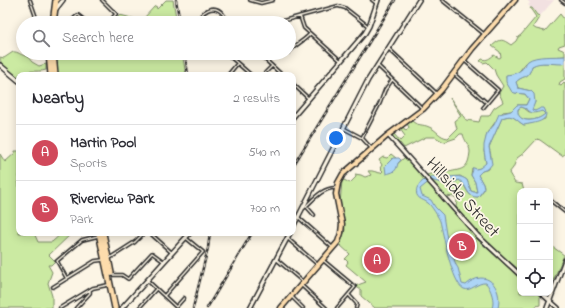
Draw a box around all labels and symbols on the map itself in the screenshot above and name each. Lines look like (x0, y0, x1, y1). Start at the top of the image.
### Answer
your location (326, 128, 346, 148)
street label: Hillside Street (419, 152, 505, 244)
pin: B (449, 231, 475, 261)
pin: A (364, 245, 390, 275)

